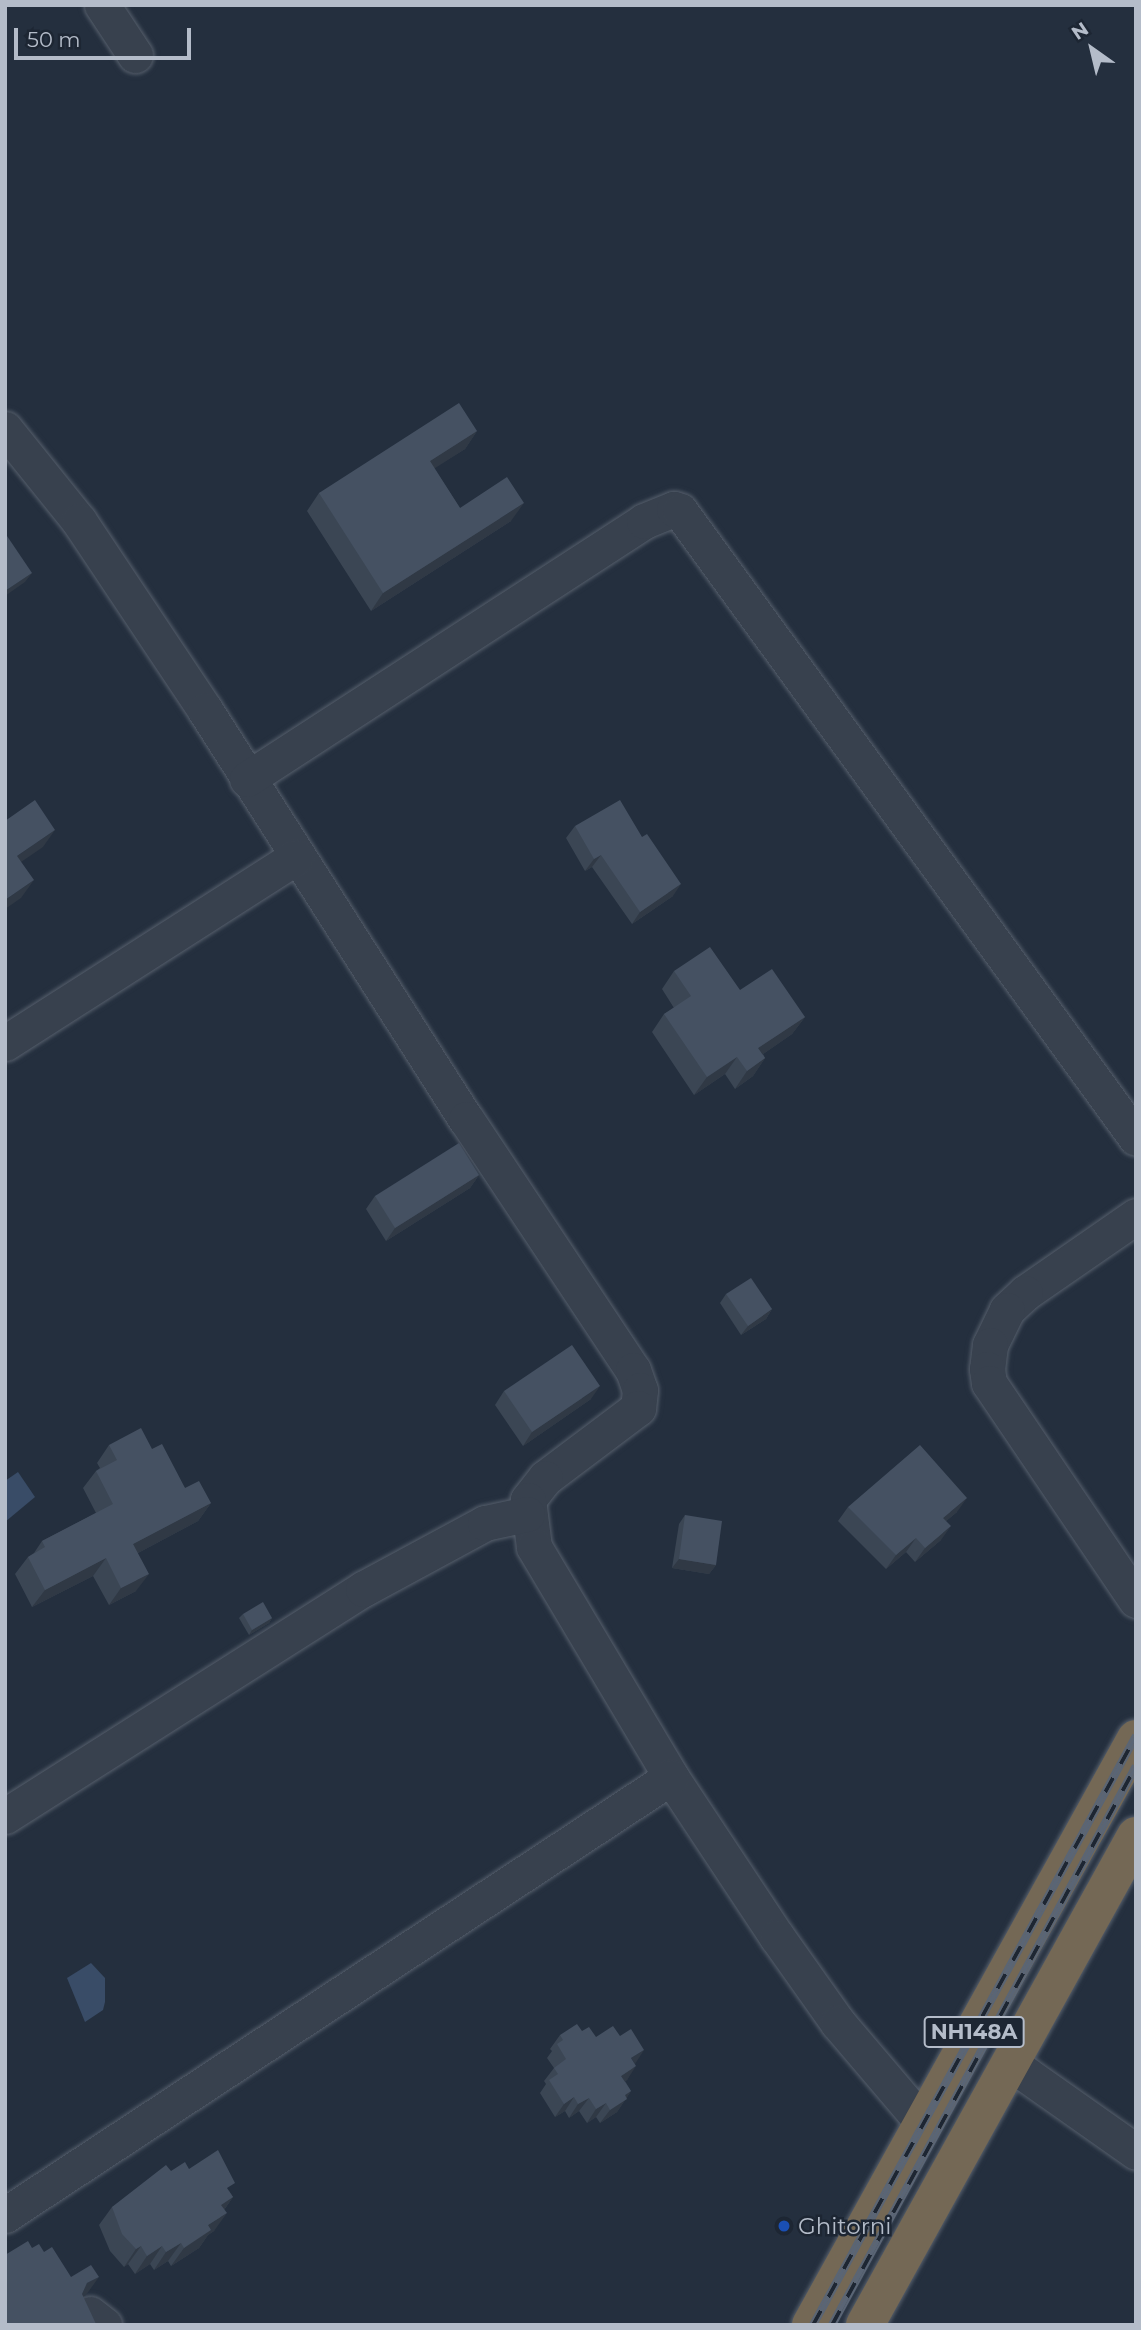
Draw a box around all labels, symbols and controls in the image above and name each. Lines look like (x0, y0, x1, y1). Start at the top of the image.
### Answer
scale bar (18, 14, 194, 58)
north arrow (1057, 14, 1127, 84)
text: N (1067, 17, 1093, 45)
text: 50 m (27, 27, 81, 52)
road number: NH148A (923, 2014, 1025, 2050)
place label: Ghitorni (798, 2212, 891, 2240)
marker: Ghitorni (776, 2218, 792, 2234)

